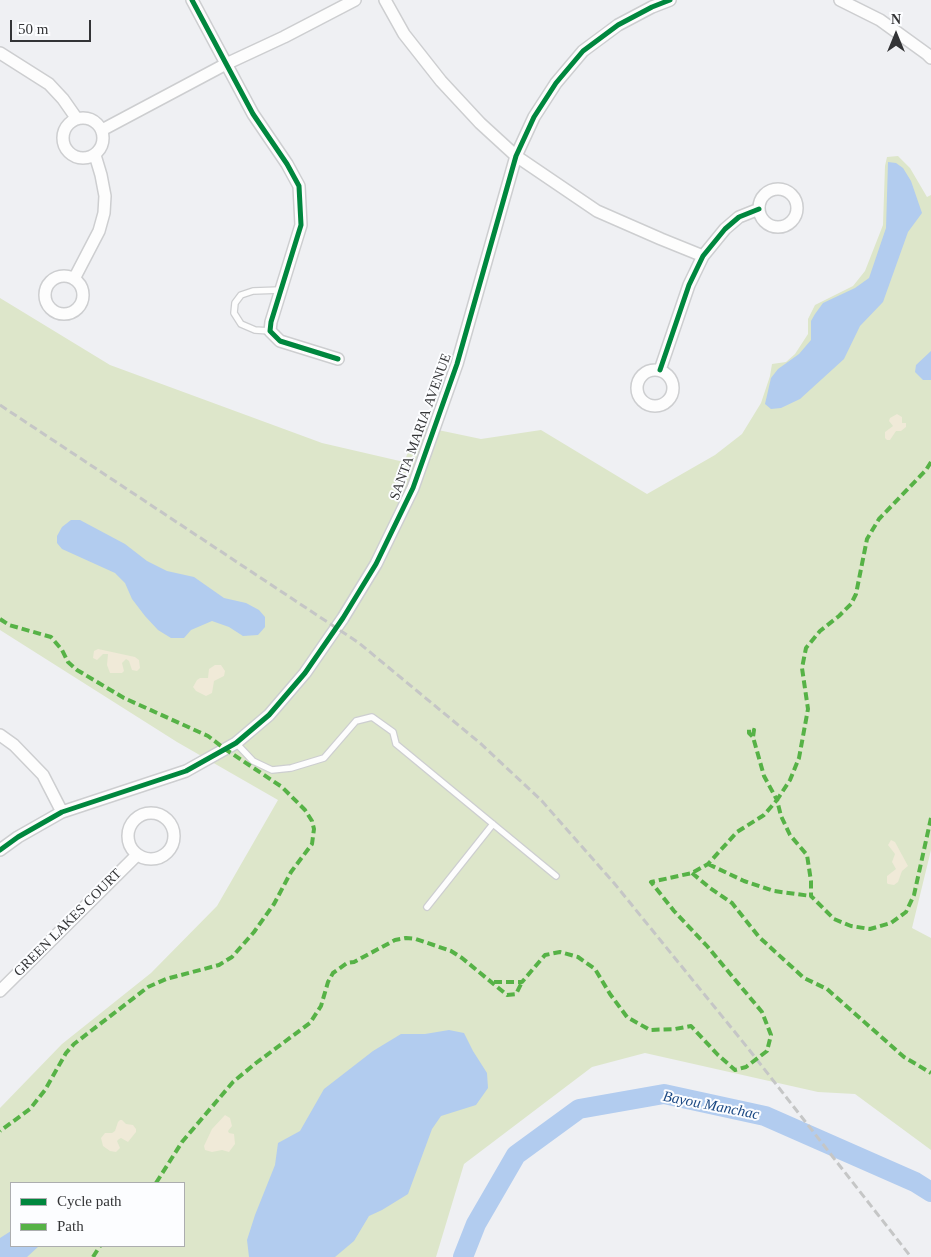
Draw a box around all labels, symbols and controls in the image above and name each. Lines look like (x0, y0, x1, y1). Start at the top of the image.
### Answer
scale bar (12, 10, 94, 42)
north arrow (871, 10, 921, 60)
text: N (891, 12, 901, 27)
text: 50 m (18, 21, 48, 37)
street label: SANTA MARIA AVENUE (387, 351, 455, 503)
street label: GREEN LAKES COURT (11, 866, 125, 980)
water label: Bayou Manchac (661, 1088, 761, 1124)
legend (10, 1182, 185, 1247)
text: Cycle path (57, 1193, 122, 1209)
text: Path (57, 1218, 84, 1234)

